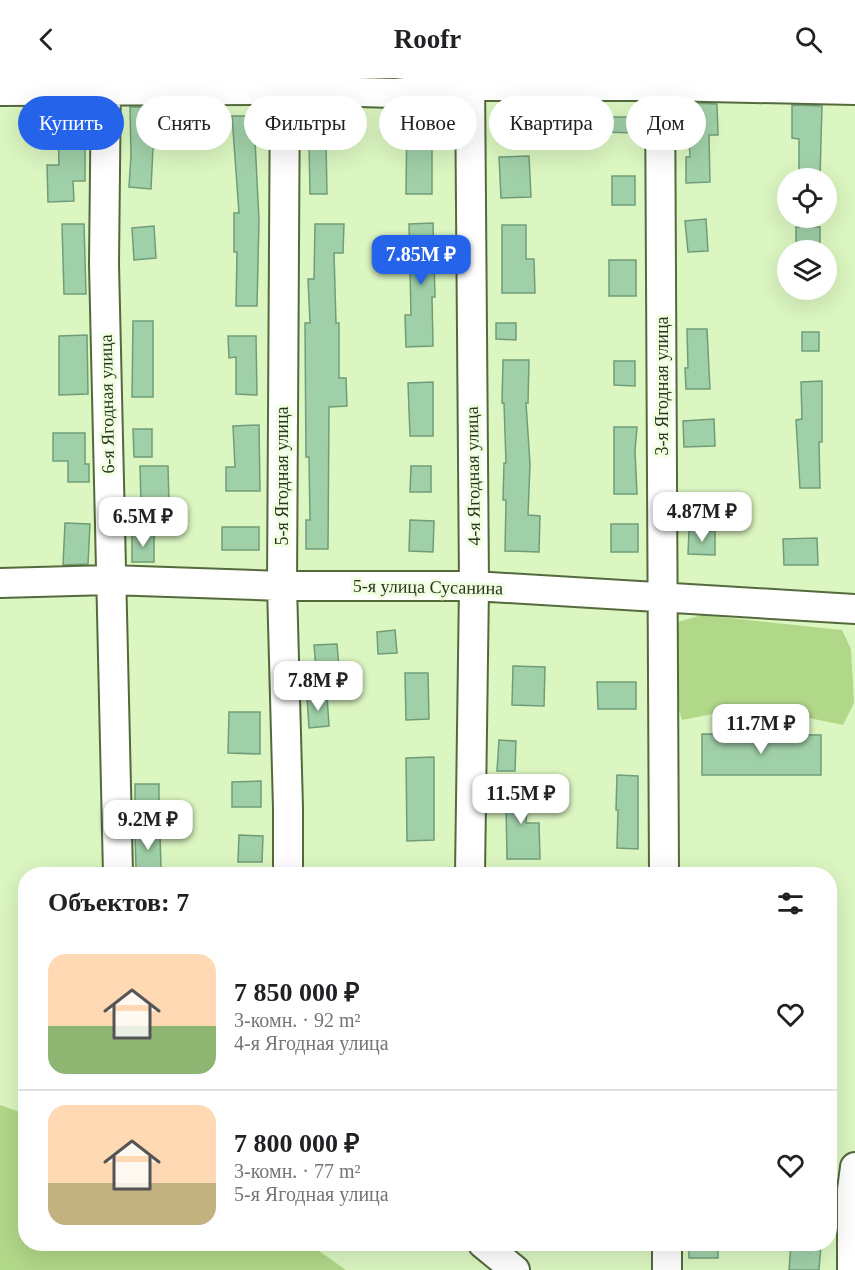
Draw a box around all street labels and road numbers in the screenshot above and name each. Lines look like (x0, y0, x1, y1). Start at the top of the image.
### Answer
street label: 3-я Ягодная улица (652, 316, 672, 456)
street label: 6-я Ягодная улица (96, 334, 118, 474)
street label: 5-я Ягодная улица (272, 406, 292, 546)
street label: 4-я Ягодная улица (462, 406, 484, 546)
street label: 5-я улица Сусанина (353, 576, 503, 598)

